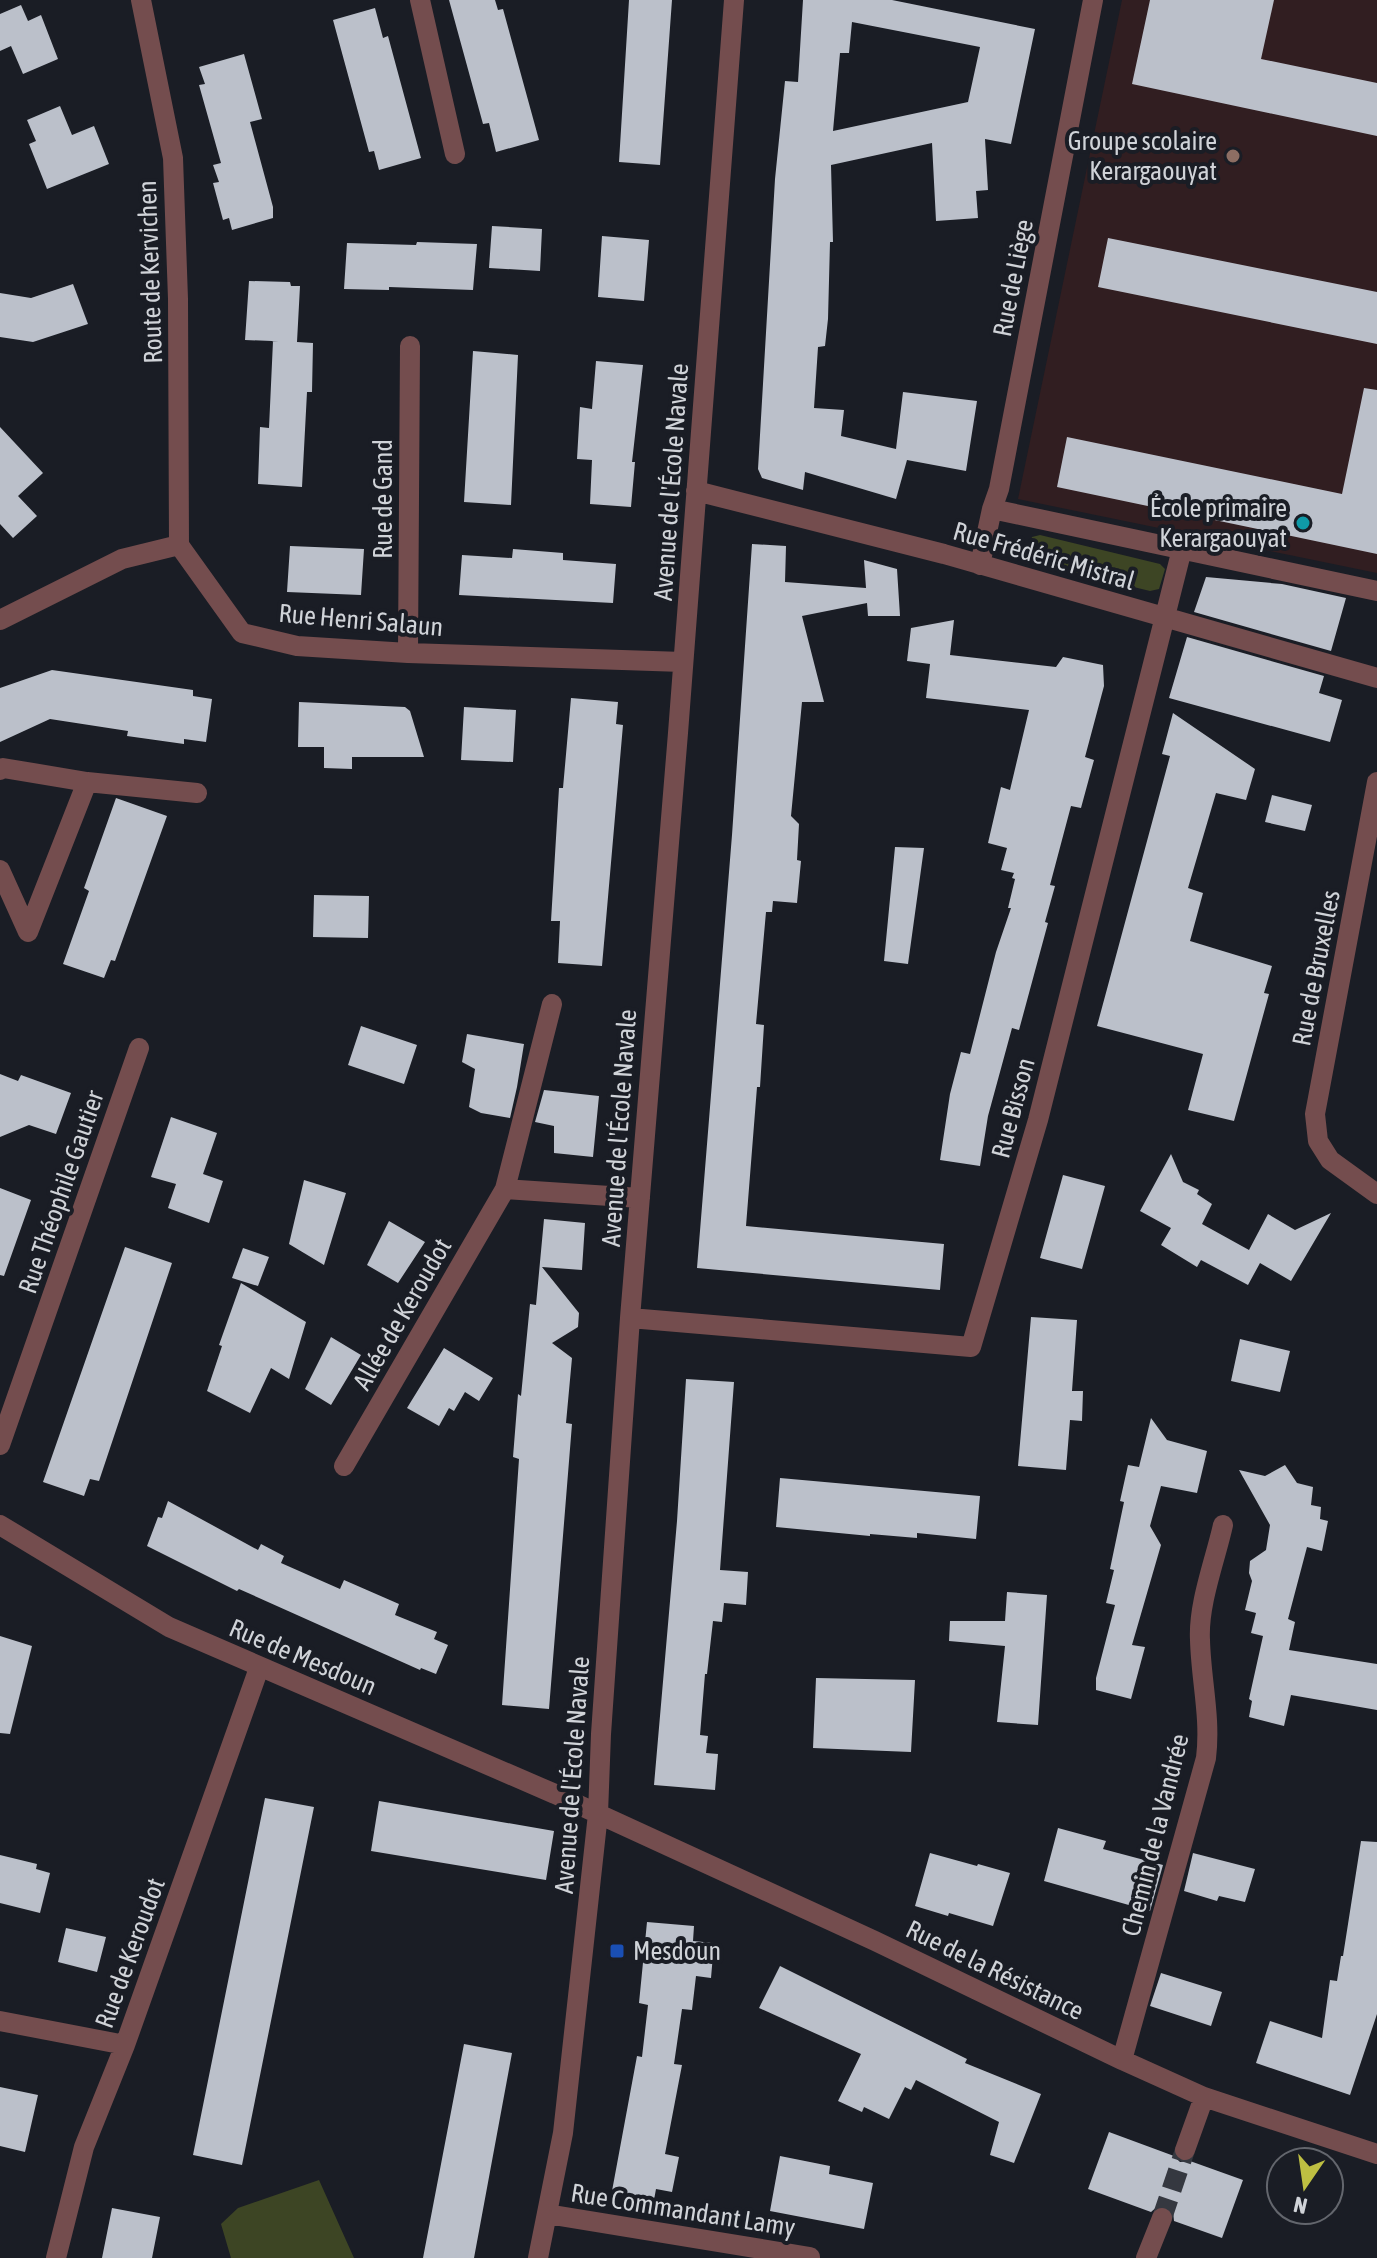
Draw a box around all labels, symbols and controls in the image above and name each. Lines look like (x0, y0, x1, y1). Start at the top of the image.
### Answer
place label: Groupe scolaire Kerargaouyat (1068, 126, 1217, 186)
marker: Groupe scolaire Kerargaouyat (1224, 147, 1242, 165)
street label: Route de Kervichen (132, 180, 168, 364)
street label: Rue de Liège (987, 217, 1039, 339)
street label: Avenue de l'École Navale (648, 362, 694, 602)
street label: Rue de Gand (368, 439, 398, 559)
place label: École primaire Kerargaouyat (1150, 493, 1287, 553)
marker: École primaire Kerargaouyat (1294, 514, 1312, 532)
street label: Rue Frédéric Mistral (950, 516, 1138, 596)
street label: Rue Henri Salaun (278, 598, 444, 642)
street label: Rue de Bruxelles (1286, 888, 1346, 1048)
street label: Avenue de l'École Navale (596, 1008, 642, 1248)
street label: Rue Bisson (985, 1055, 1041, 1161)
street label: Rue Théophile Gautier (12, 1086, 110, 1297)
street label: Allée de Keroudot (347, 1233, 457, 1395)
street label: Rue de Mesdoun (225, 1613, 381, 1701)
street label: Avenue de l'École Navale (549, 1655, 595, 1895)
street label: Chemin de la Vandrée (1115, 1731, 1195, 1939)
street label: Rue de Keroudot (89, 1874, 171, 2032)
street label: Rue de la Résistance (901, 1914, 1089, 2026)
place label: Mesdoun (633, 1936, 721, 1966)
marker: Mesdoun (608, 1942, 626, 1960)
north arrow (1265, 2146, 1345, 2226)
street label: Rue Commandant Lamy (569, 2177, 798, 2243)
text: N (1291, 2191, 1310, 2220)

